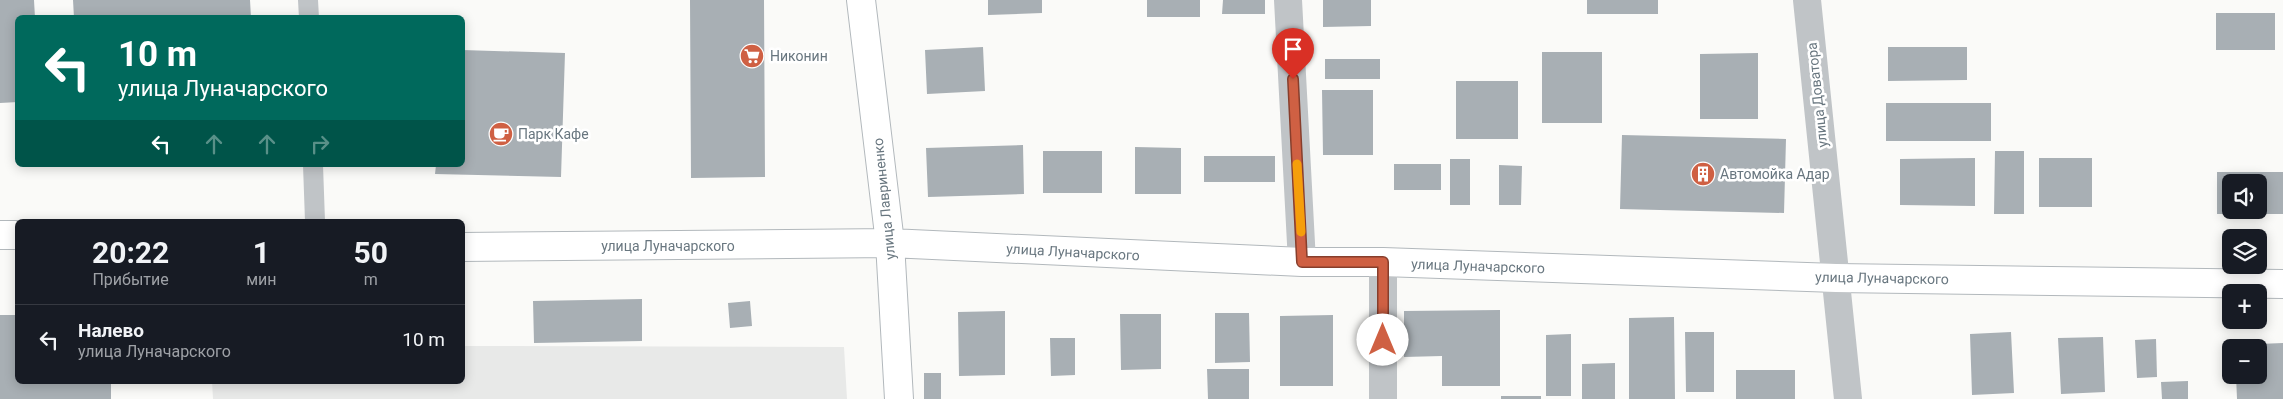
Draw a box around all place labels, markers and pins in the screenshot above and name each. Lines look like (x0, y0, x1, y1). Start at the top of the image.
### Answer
pin (1272, 28, 1314, 79)
supermarket icon: Никонин (739, 43, 765, 69)
place label: Никонин (770, 48, 828, 64)
cafe icon: Парк Кафе (488, 121, 514, 147)
place label: Парк Кафе (518, 126, 589, 142)
building icon: Автомойка Адар (1690, 161, 1716, 187)
place label: Автомойка Адар (1720, 166, 1830, 182)

